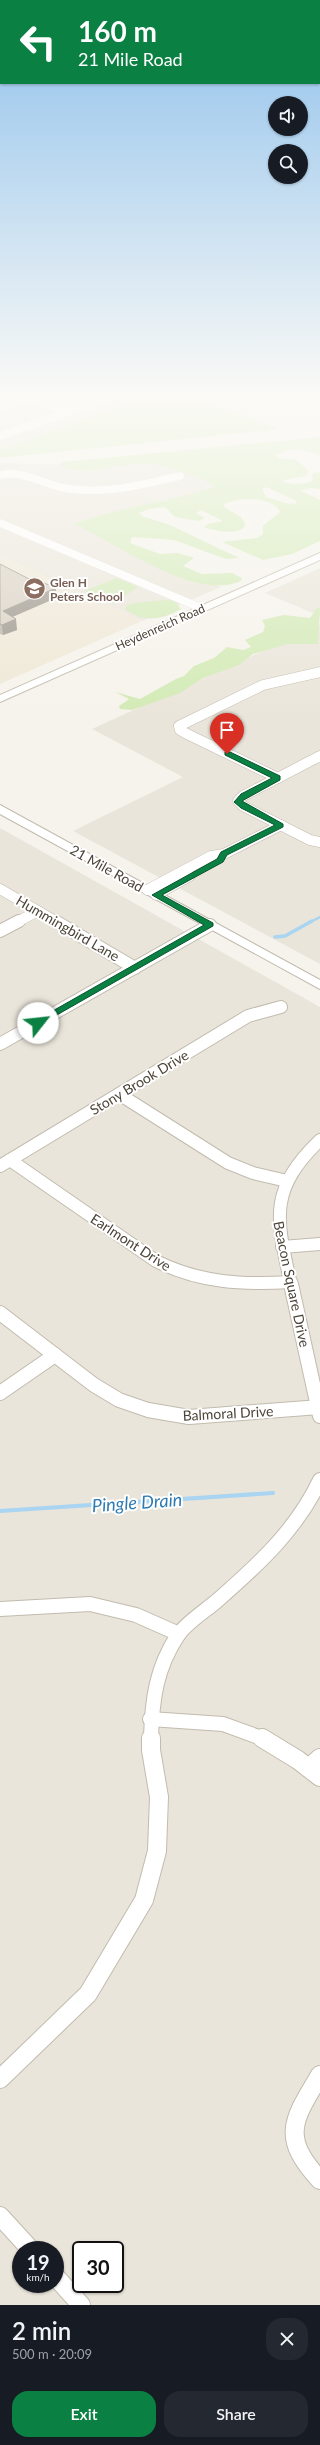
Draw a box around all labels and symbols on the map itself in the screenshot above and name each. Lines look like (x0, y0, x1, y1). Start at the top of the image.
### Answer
place label: Glen H Peters School (50, 575, 123, 604)
school or university icon: Glen H Peters School (22, 576, 48, 602)
street label: Heydenreich Road (113, 601, 207, 653)
pin (210, 713, 244, 754)
street label: 21 Mile Road (67, 841, 147, 895)
street label: Hummingbird Lane (13, 891, 123, 965)
position arrow (17, 1002, 59, 1044)
street label: Stony Brook Drive (87, 1046, 191, 1118)
street label: Earlmont Drive (88, 1210, 174, 1274)
street label: Beacon Square Drive (270, 1219, 314, 1349)
street label: Balmoral Drive (182, 1402, 274, 1424)
water label: Pingle Drain (91, 1488, 183, 1516)
speed limit sign: 30 (72, 2241, 124, 2293)

